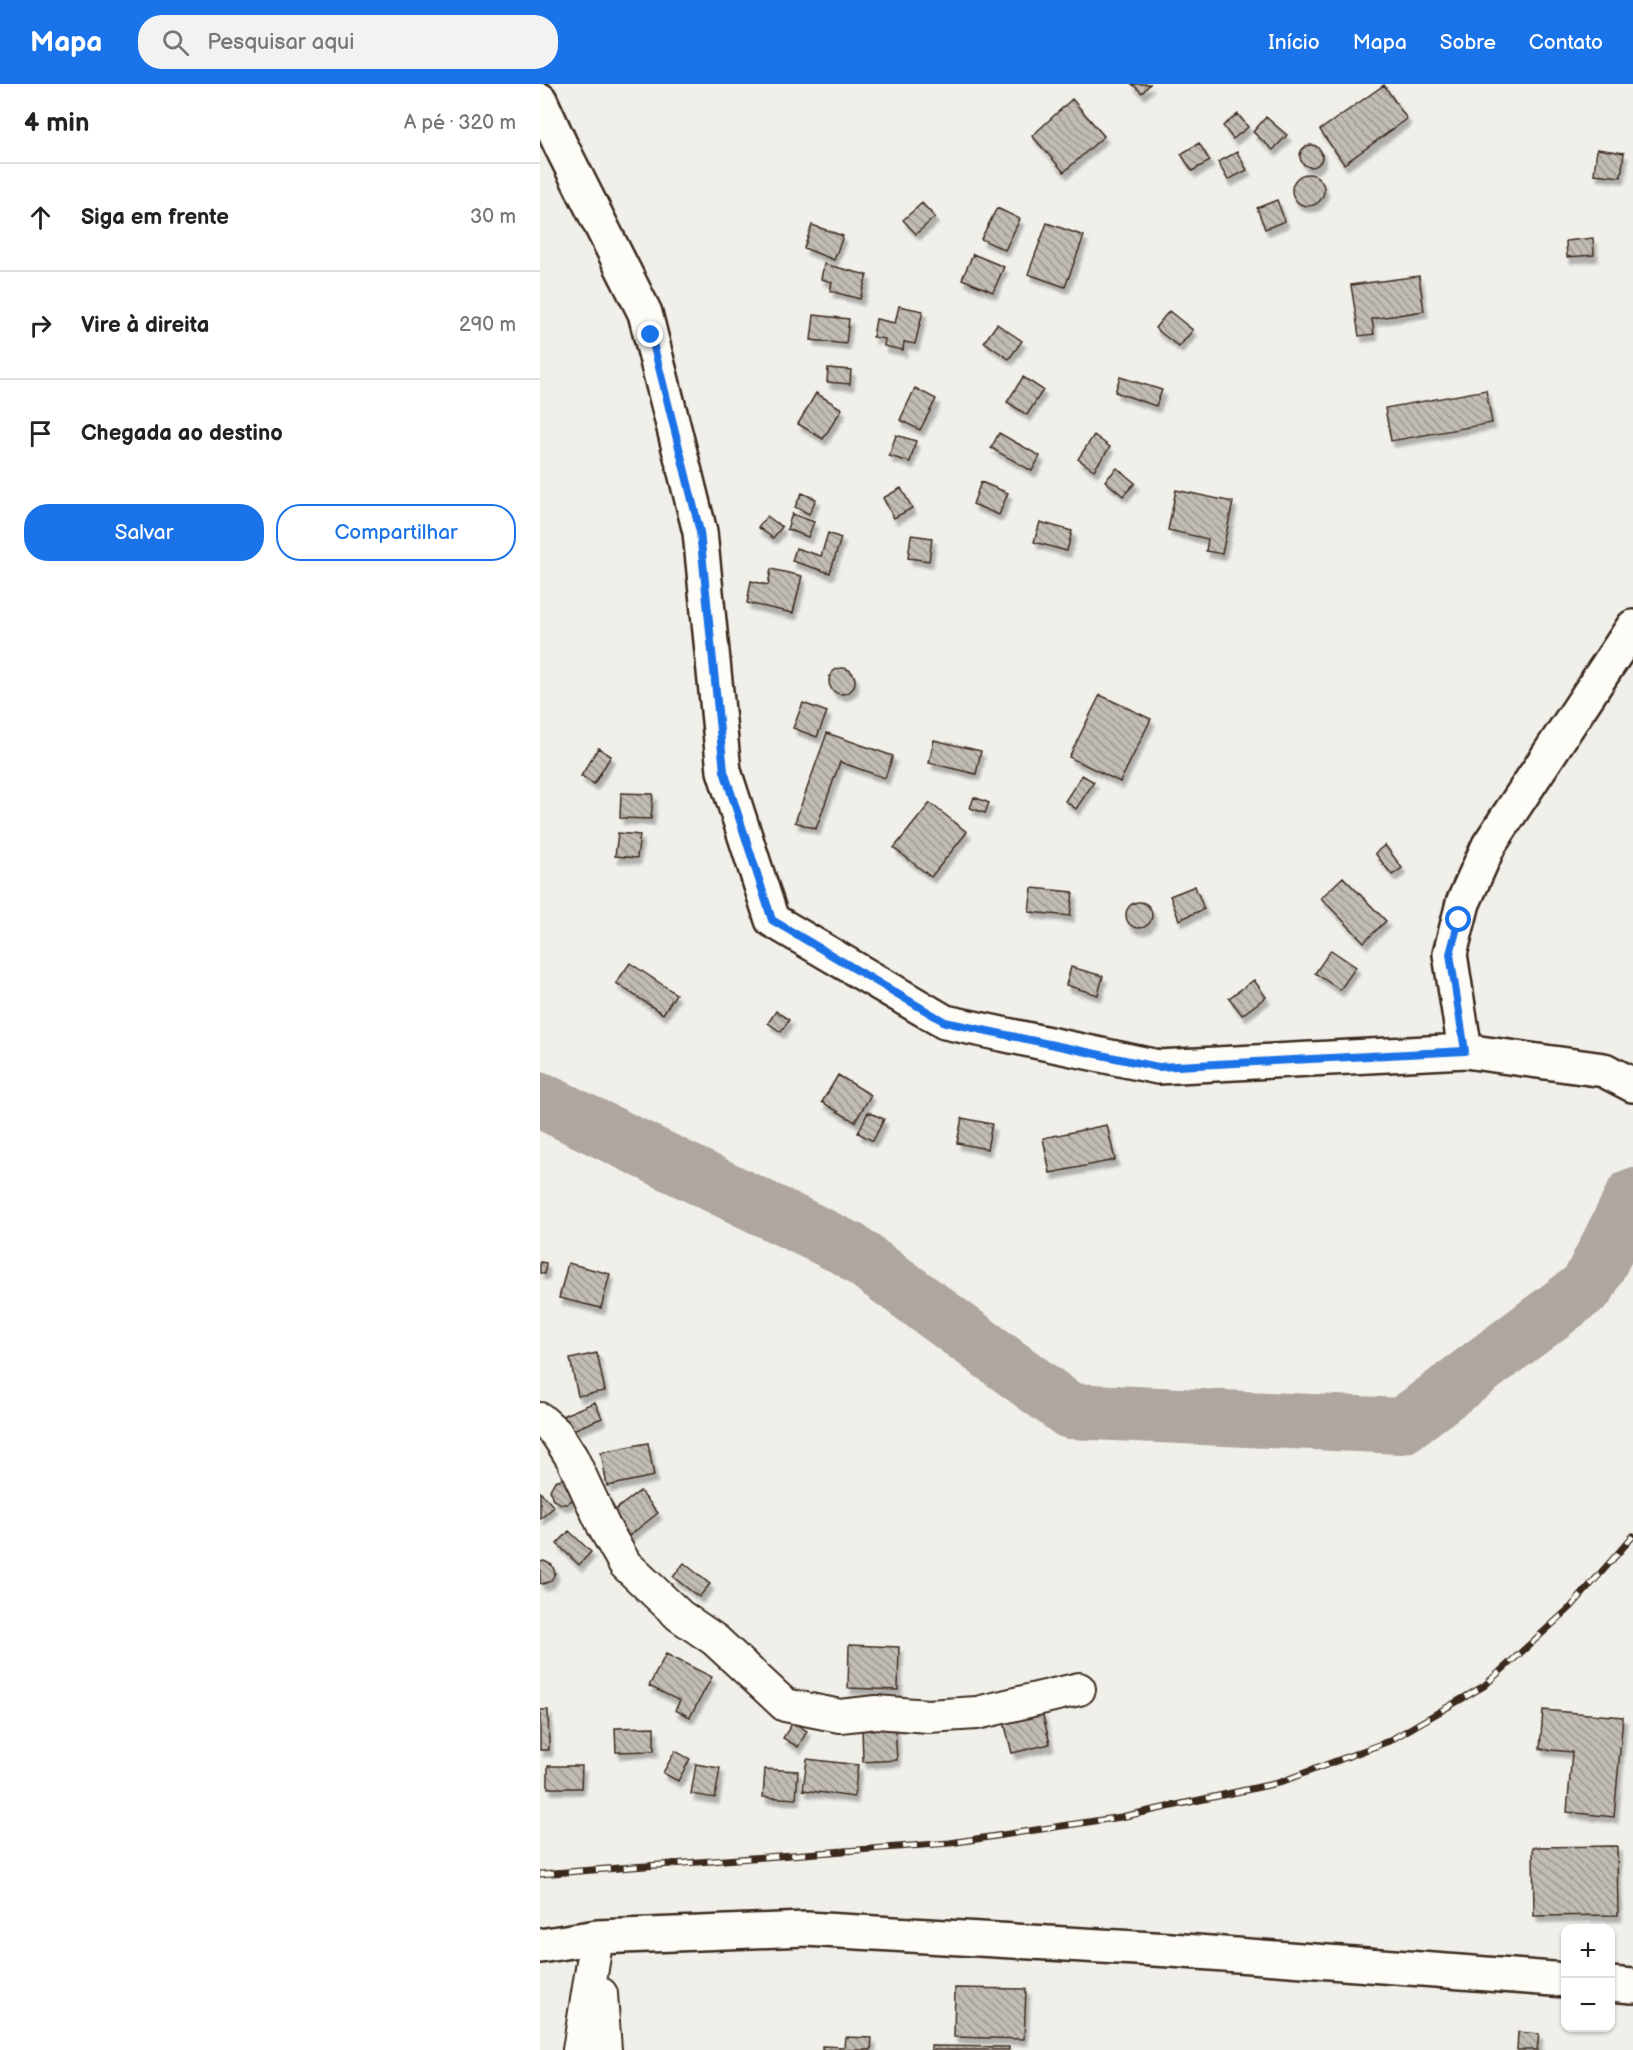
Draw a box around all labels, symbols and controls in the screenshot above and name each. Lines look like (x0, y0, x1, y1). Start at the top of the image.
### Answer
search box (138, 15, 558, 69)
text: Mapa (30, 26, 102, 59)
icon: search (159, 26, 192, 59)
text: Pesquisar aqui (207, 29, 354, 56)
text: Início (1268, 30, 1320, 55)
text: Mapa (1353, 30, 1407, 55)
text: Sobre (1440, 30, 1496, 55)
text: Contato (1529, 30, 1603, 55)
text: 4 min (24, 108, 89, 139)
text: A pé · 320 m (404, 111, 516, 135)
icon: ahead (24, 201, 57, 234)
text: Siga em frente (81, 204, 229, 231)
text: 30 m (470, 205, 516, 229)
icon: right (24, 309, 57, 342)
text: Vire à direita (81, 312, 209, 339)
text: 290 m (459, 313, 516, 337)
route end (637, 321, 663, 347)
icon: arrive (24, 417, 57, 450)
text: Chegada ao destino (81, 420, 283, 447)
button: Salvar (24, 504, 264, 561)
button: Compartilhar (276, 504, 516, 561)
route start (1445, 906, 1471, 932)
map controls (1561, 1924, 1615, 2032)
button: + (1561, 1924, 1615, 1978)
button: − (1561, 1978, 1615, 2032)

